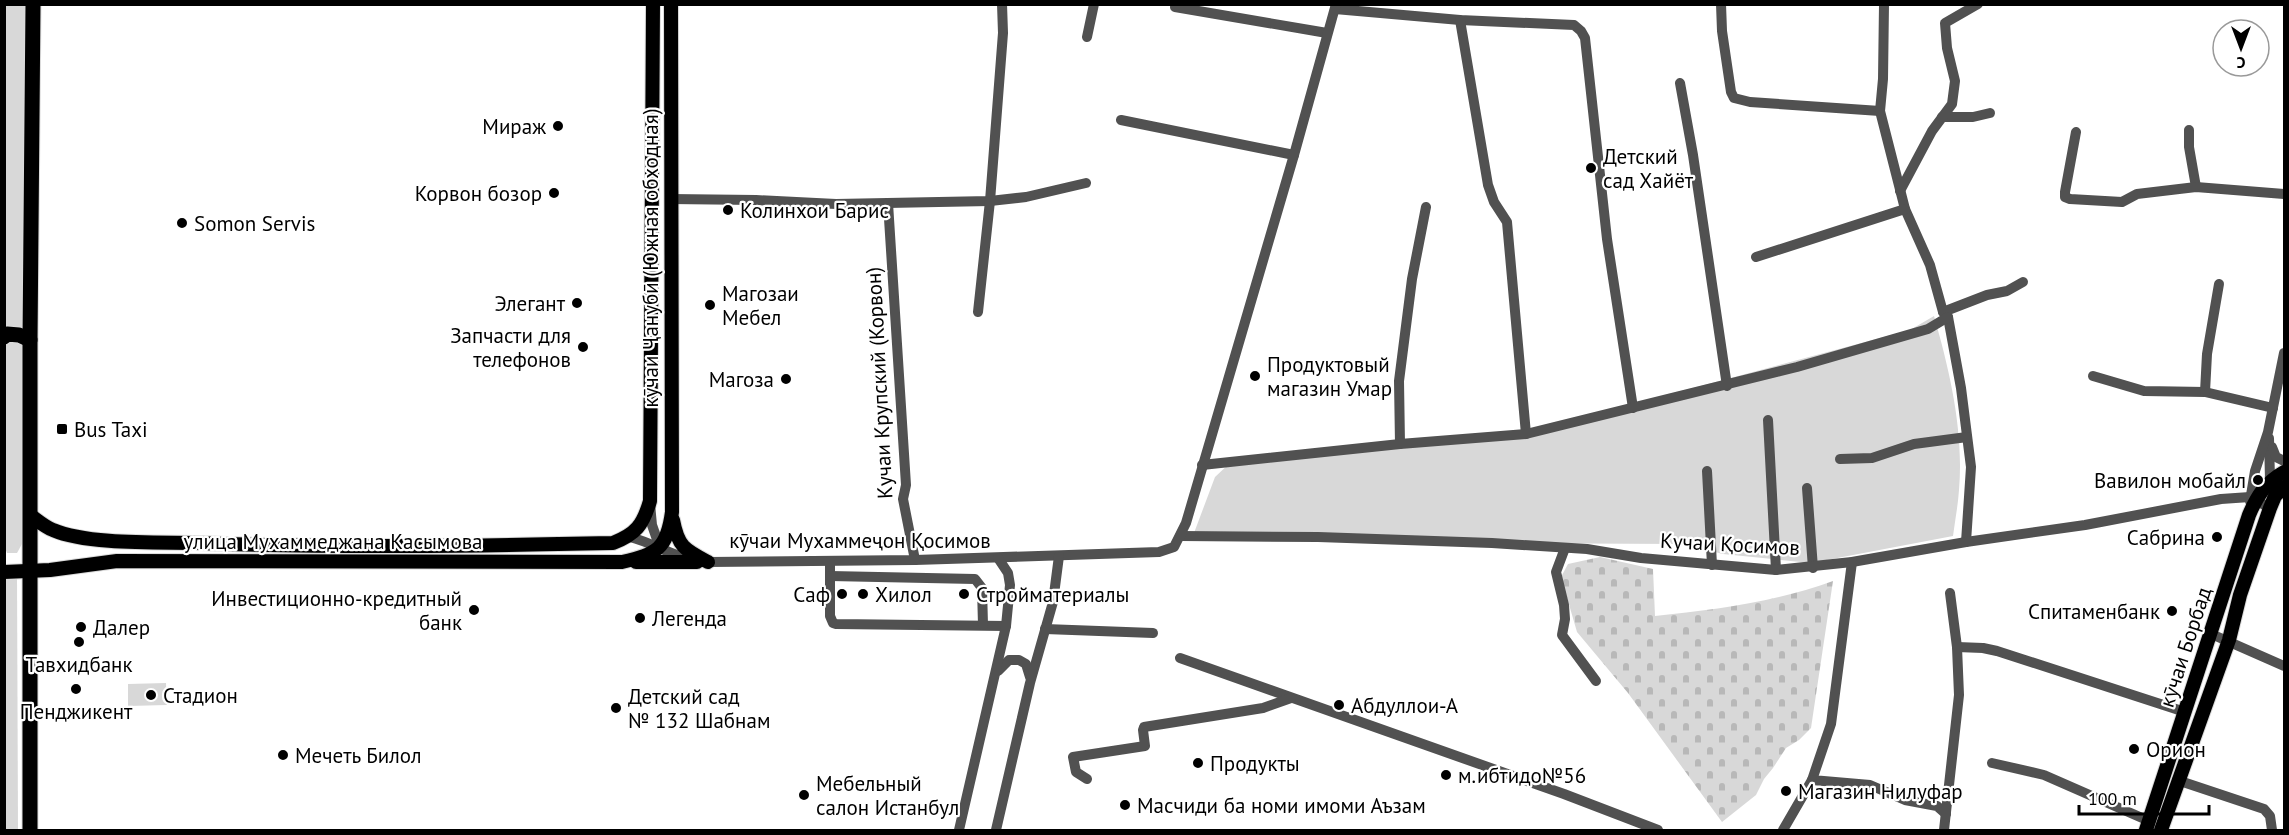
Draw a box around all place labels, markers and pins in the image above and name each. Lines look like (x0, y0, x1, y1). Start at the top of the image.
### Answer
place label: Мираж (482, 113, 546, 140)
marker: Мираж (551, 119, 565, 133)
place label: Детский сад Хайёт (1603, 143, 1694, 194)
marker: Детский сад Хайёт (1584, 161, 1598, 175)
place label: Корвон бозор (415, 180, 542, 207)
marker: Корвон бозор (547, 186, 561, 200)
place label: Колинхои Барис (740, 197, 889, 224)
marker: Колинхои Барис (721, 203, 735, 217)
place label: Somon Servis (194, 210, 315, 237)
marker: Somon Servis (175, 216, 189, 230)
place label: Магозаи Мебел (722, 280, 799, 331)
place label: Элегант (494, 290, 566, 317)
marker: Элегант (570, 296, 584, 310)
marker: Магозаи Мебел (703, 298, 717, 312)
place label: Запчасти для телефонов (450, 322, 571, 373)
marker: Запчасти для телефонов (576, 340, 590, 354)
place label: Продуктовый магазин Умар (1267, 351, 1392, 402)
place label: Магоза (709, 366, 774, 393)
marker: Продуктовый магазин Умар (1248, 369, 1262, 383)
marker: Магоза (779, 372, 793, 386)
place label: Bus Taxi (74, 416, 148, 443)
marker: Bus Taxi (55, 422, 69, 436)
place label: Вавилон мобайл (2094, 467, 2246, 494)
marker: Вавилон мобайл (2251, 473, 2265, 487)
place label: Сабрина (2127, 524, 2205, 551)
marker: Сабрина (2210, 530, 2224, 544)
place label: Саф (793, 581, 830, 608)
place label: Хилол (875, 581, 932, 608)
place label: Стройматериалы (976, 581, 1129, 608)
place label: Инвестиционно-кредитный банк (211, 585, 462, 636)
marker: Саф (835, 587, 849, 601)
marker: Хилол (856, 587, 870, 601)
marker: Стройматериалы (957, 587, 971, 601)
place label: Спитаменбанк (2028, 598, 2160, 625)
marker: Инвестиционно-кредитный банк (467, 603, 481, 617)
marker: Спитаменбанк (2165, 604, 2179, 618)
place label: Легенда (651, 605, 727, 632)
marker: Легенда (633, 611, 647, 625)
place label: Далер (93, 614, 150, 641)
marker: Далер (74, 620, 88, 634)
marker: Тавхидбанк (72, 635, 86, 649)
place label: Тавхидбанк (26, 651, 132, 678)
marker: Пенджикент (69, 682, 83, 696)
place label: Стадион (163, 682, 238, 709)
place label: Детский сад № 132 Шабнам (628, 683, 770, 734)
marker: Стадион (144, 688, 158, 702)
place label: Абдуллои-А (1351, 692, 1459, 719)
place label: Пенджикент (20, 698, 133, 725)
marker: Абдуллои-А (1332, 698, 1346, 712)
marker: Детский сад № 132 Шабнам (609, 701, 623, 715)
place label: Орион (2146, 736, 2206, 763)
place label: Мечеть Билол (295, 742, 421, 769)
marker: Орион (2127, 742, 2141, 756)
marker: Мечеть Билол (276, 748, 290, 762)
place label: Продукты (1210, 750, 1300, 777)
marker: Продукты (1191, 756, 1205, 770)
place label: м.ибтидо№56 (1458, 762, 1586, 789)
marker: м.ибтидо№56 (1439, 768, 1453, 782)
place label: Мебельный салон Истанбул (816, 770, 959, 821)
place label: Магазин Нилуфар (1798, 778, 1963, 805)
marker: Магазин Нилуфар (1779, 784, 1793, 798)
marker: Мебельный салон Истанбул (797, 788, 811, 802)
place label: Масчиди ба номи имоми Аъзам (1137, 792, 1426, 819)
marker: Масчиди ба номи имоми Аъзам (1118, 798, 1132, 812)

